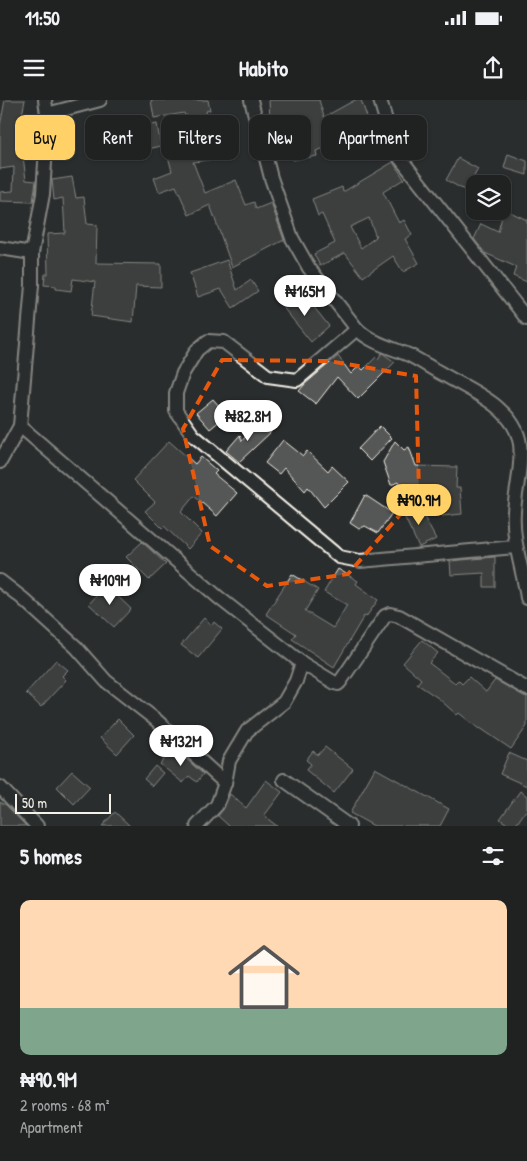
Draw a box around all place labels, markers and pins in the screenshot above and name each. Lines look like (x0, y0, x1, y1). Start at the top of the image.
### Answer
pin: ₦165M (270, 274, 340, 317)
pin: ₦82.8M (207, 400, 289, 442)
pin: ₦90.9M (378, 484, 460, 526)
pin: ₦109M (75, 564, 145, 606)
pin: ₦132M (146, 724, 216, 767)

